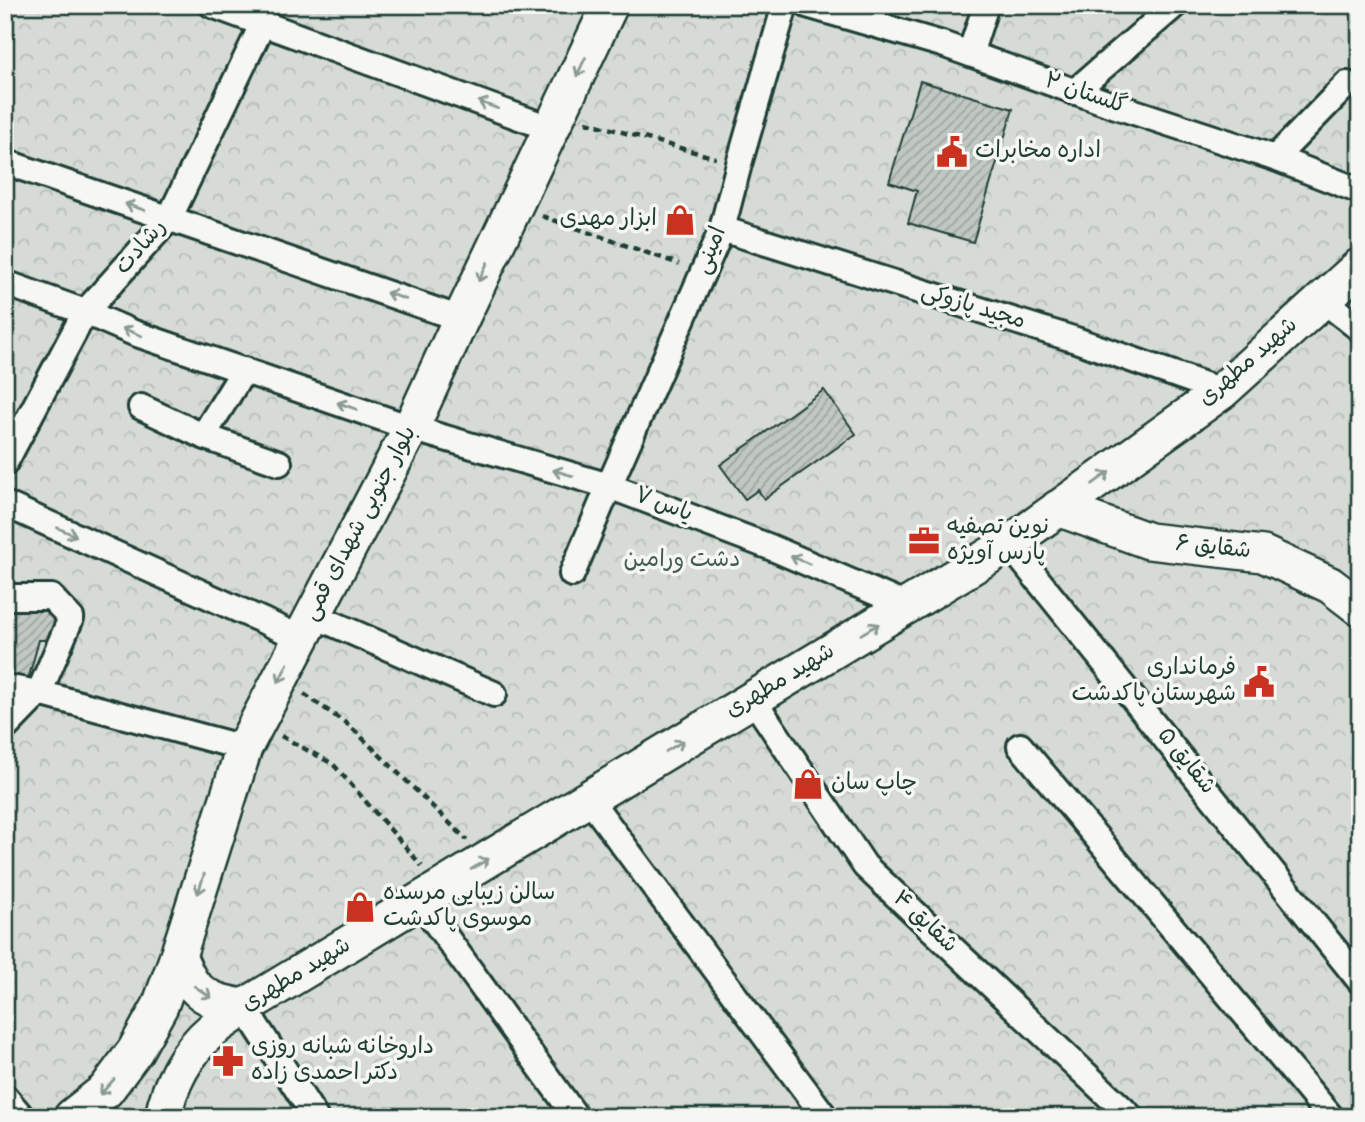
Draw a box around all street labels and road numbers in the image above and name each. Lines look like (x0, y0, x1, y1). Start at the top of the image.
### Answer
street label: گلستان ۲ (1039, 66, 1131, 125)
street label: رشادت (109, 213, 175, 283)
street label: امینی (688, 222, 736, 280)
street label: مجید پازوکی (917, 277, 1029, 339)
street label: شهید مطهری (1192, 310, 1306, 416)
street label: بلوار جنوبی شهدای قمی (296, 421, 426, 627)
street label: یاس ۷ (629, 480, 697, 532)
street label: شقایق ۶ (1174, 529, 1252, 569)
street label: شهید مطهری (720, 636, 842, 728)
street label: شقایق ۵ (1148, 721, 1222, 803)
street label: شقایق ۴ (884, 884, 964, 962)
street label: شهید مطهری (236, 930, 358, 1022)

